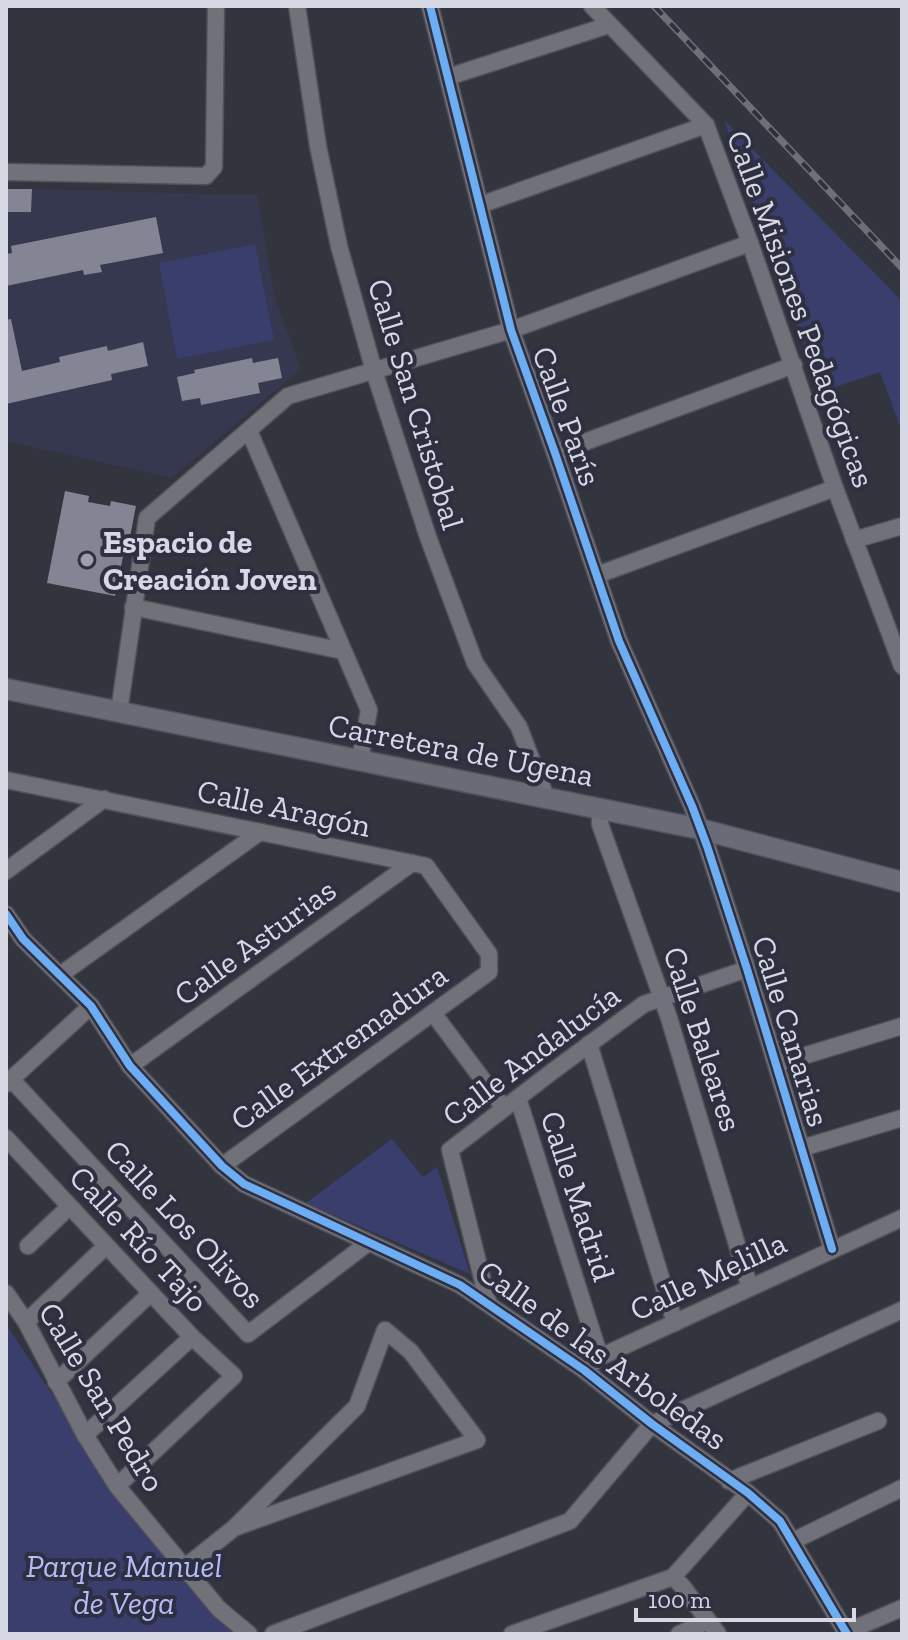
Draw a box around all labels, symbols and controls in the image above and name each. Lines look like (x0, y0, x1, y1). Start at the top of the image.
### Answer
street label: Calle Misiones Pedagógicas (719, 125, 883, 493)
street label: Calle San Cristobal (360, 274, 472, 534)
street label: Calle París (524, 341, 610, 491)
place label: Espacio de Creación Joven (103, 523, 317, 598)
marker: Espacio de Creación Joven (78, 551, 96, 569)
street label: Carretera de Ugena (325, 706, 597, 794)
street label: Calle Aragón (194, 771, 375, 845)
street label: Calle Asturias (167, 871, 343, 1013)
street label: Calle Canarias (744, 931, 838, 1131)
street label: Calle Baleares (655, 942, 751, 1136)
street label: Calle Extremadura (223, 956, 455, 1138)
street label: Calle Andalucía (435, 976, 627, 1134)
street label: Calle Madrid (533, 1106, 623, 1286)
street label: Calle Los Olivos (97, 1132, 273, 1316)
street label: Calle Río Tajo (62, 1158, 216, 1320)
street label: Calle Melilla (624, 1223, 792, 1329)
street label: Calle de las Arboledas (471, 1252, 735, 1458)
street label: Calle San Pedro (31, 1296, 173, 1498)
park label: Parque Manuel de Vega (26, 1547, 222, 1622)
scale bar (636, 1572, 854, 1622)
text: 100 m (648, 1585, 711, 1614)

